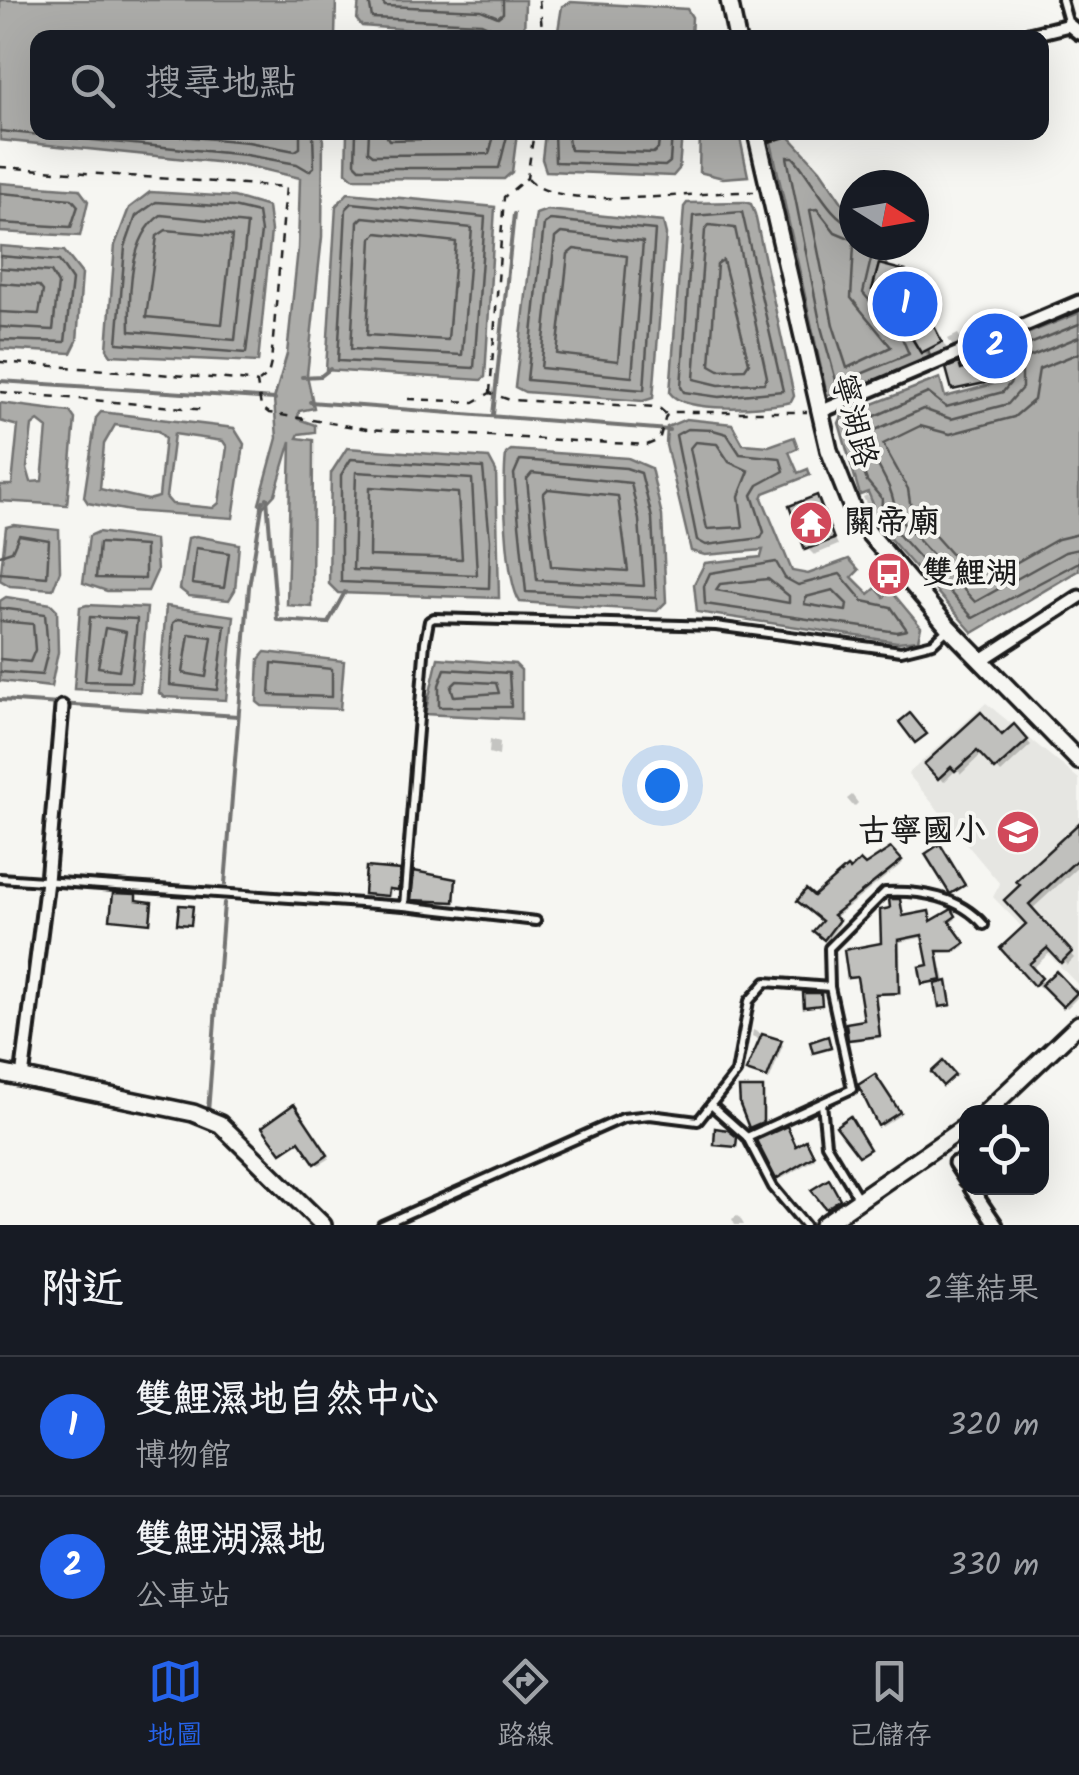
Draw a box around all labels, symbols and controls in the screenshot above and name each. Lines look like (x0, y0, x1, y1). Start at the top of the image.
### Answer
search box (30, 30, 1049, 140)
text: 搜尋地點 (145, 55, 297, 115)
icon: search (65, 58, 120, 113)
north arrow (839, 170, 929, 260)
pin: 1 (872, 266, 938, 342)
pin: 2 (962, 308, 1028, 384)
street label: 寧湖路 (816, 368, 890, 474)
place label: 關帝廟 (844, 498, 940, 549)
temple icon: 關帝廟 (788, 500, 834, 546)
place label: 雙鯉湖 (922, 549, 1018, 600)
bus stop icon: 雙鯉湖 (866, 551, 912, 597)
your location (637, 760, 688, 811)
place label: 古寧國小 (858, 807, 986, 858)
school or university icon: 古寧國小 (995, 809, 1041, 855)
map controls (959, 1105, 1049, 1195)
button: locate (959, 1105, 1049, 1195)
text: 附近 (40, 1257, 124, 1324)
text: 2筆結果 (924, 1265, 1039, 1316)
text: 雙鯉濕地自然中心 (135, 1371, 439, 1431)
text: 1 (68, 1401, 77, 1452)
text: 320 m (948, 1401, 1039, 1452)
text: 博物館 (135, 1431, 231, 1482)
text: 雙鯉湖濕地 (135, 1511, 325, 1571)
text: 2 (63, 1541, 82, 1592)
text: 330 m (948, 1541, 1039, 1592)
text: 公車站 (135, 1571, 231, 1622)
tab: 地圖 (147, 1654, 203, 1759)
tab: 路線 (497, 1654, 554, 1759)
tab: 已儲存 (848, 1654, 932, 1759)

